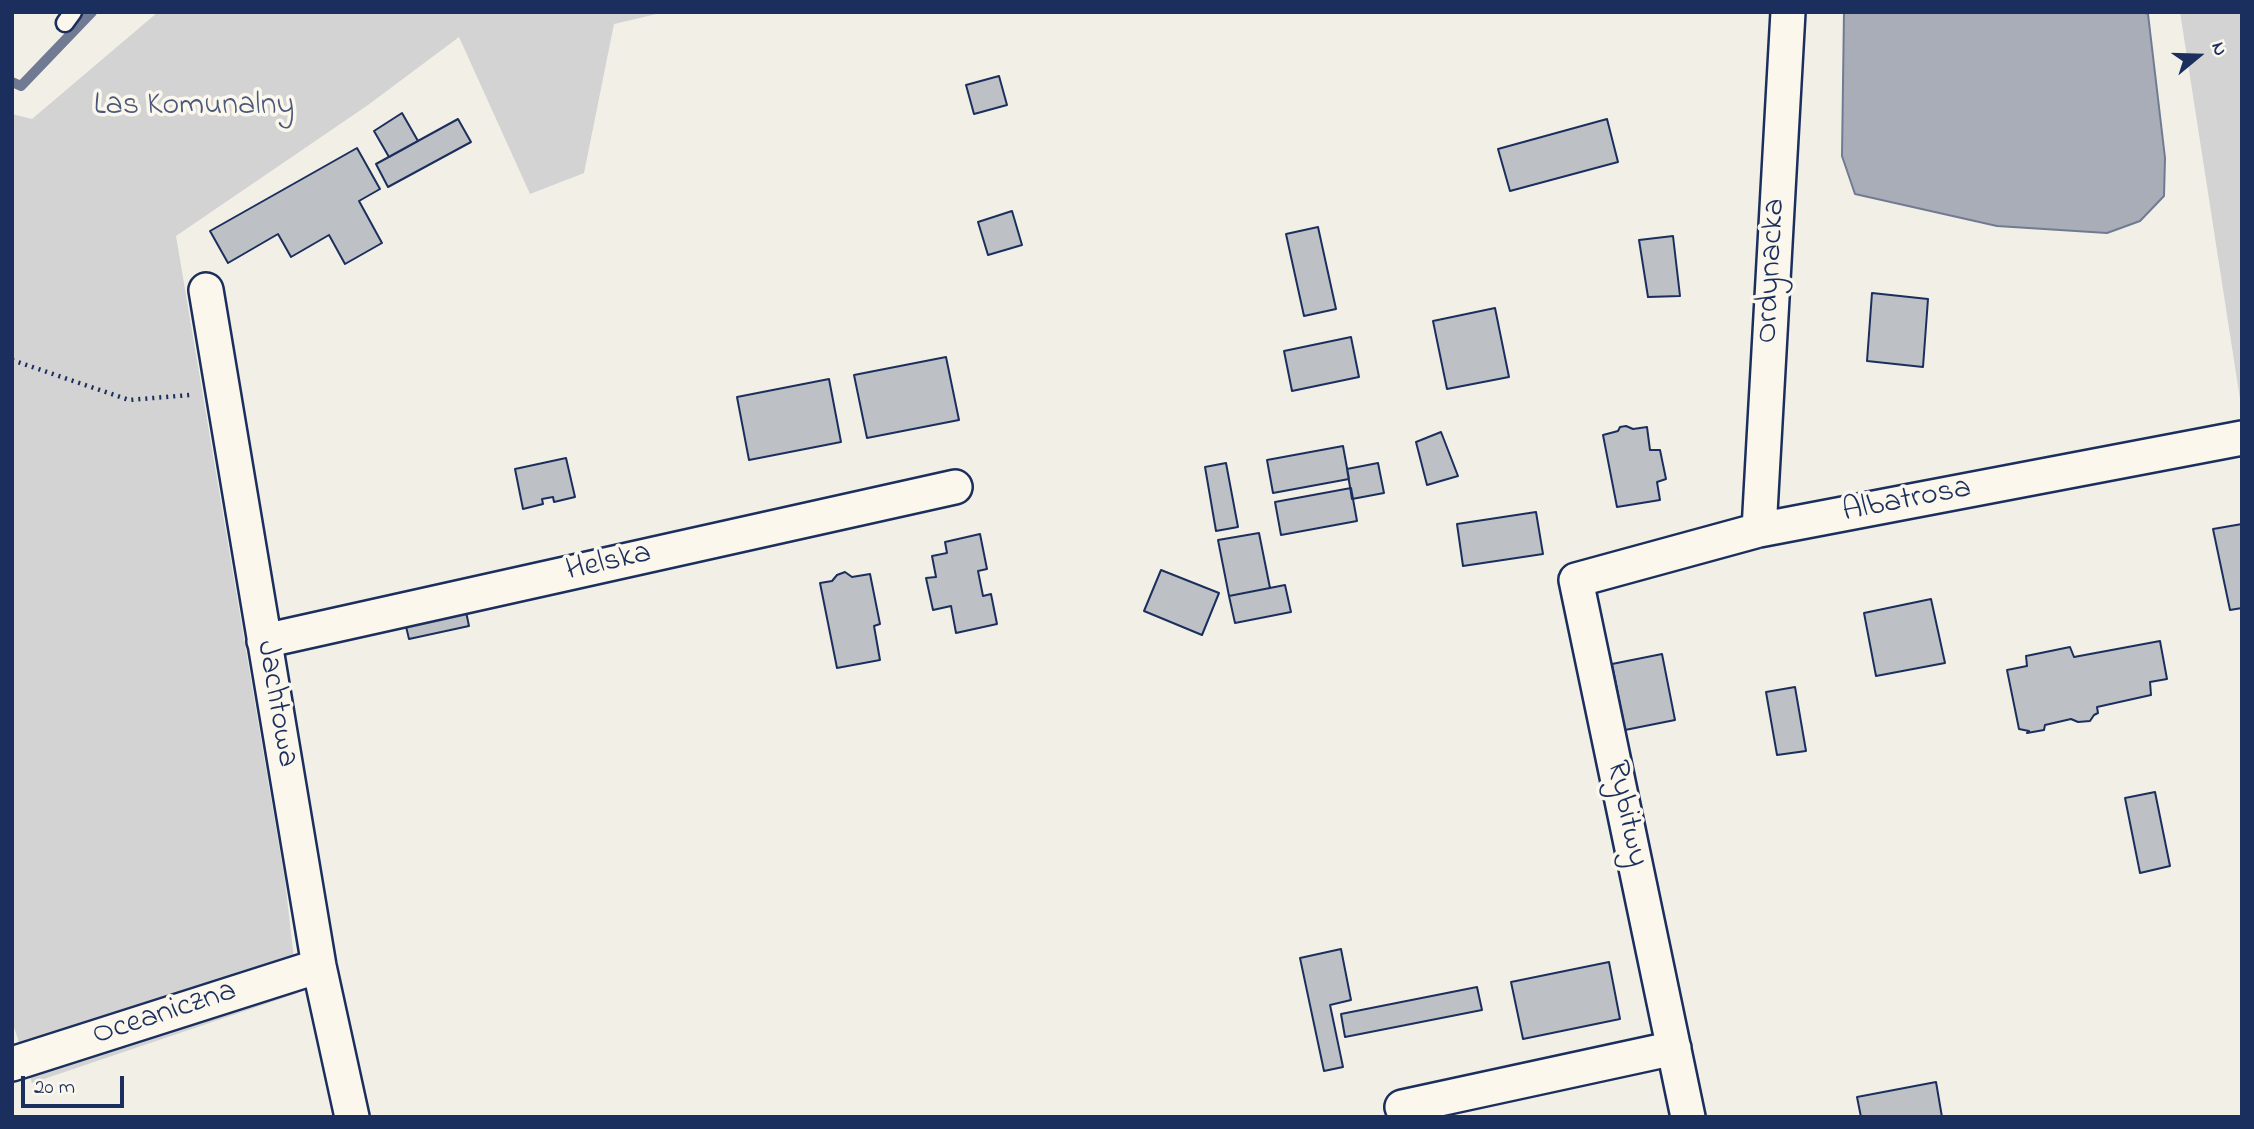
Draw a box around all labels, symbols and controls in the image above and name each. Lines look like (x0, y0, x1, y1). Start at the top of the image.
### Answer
north arrow (2163, 21, 2233, 91)
text: N (2203, 39, 2233, 59)
park label: Las Komunalny (94, 89, 294, 127)
street label: Ordynacka (1750, 197, 1796, 345)
street label: Albatrosa (1839, 471, 1975, 533)
street label: Helska (563, 536, 655, 592)
street label: Jachtowa (245, 638, 305, 770)
street label: Rybitwy (1595, 757, 1655, 871)
street label: Oceaniczna (88, 974, 242, 1056)
scale bar (24, 1062, 128, 1106)
text: 20 m (34, 1073, 75, 1103)

